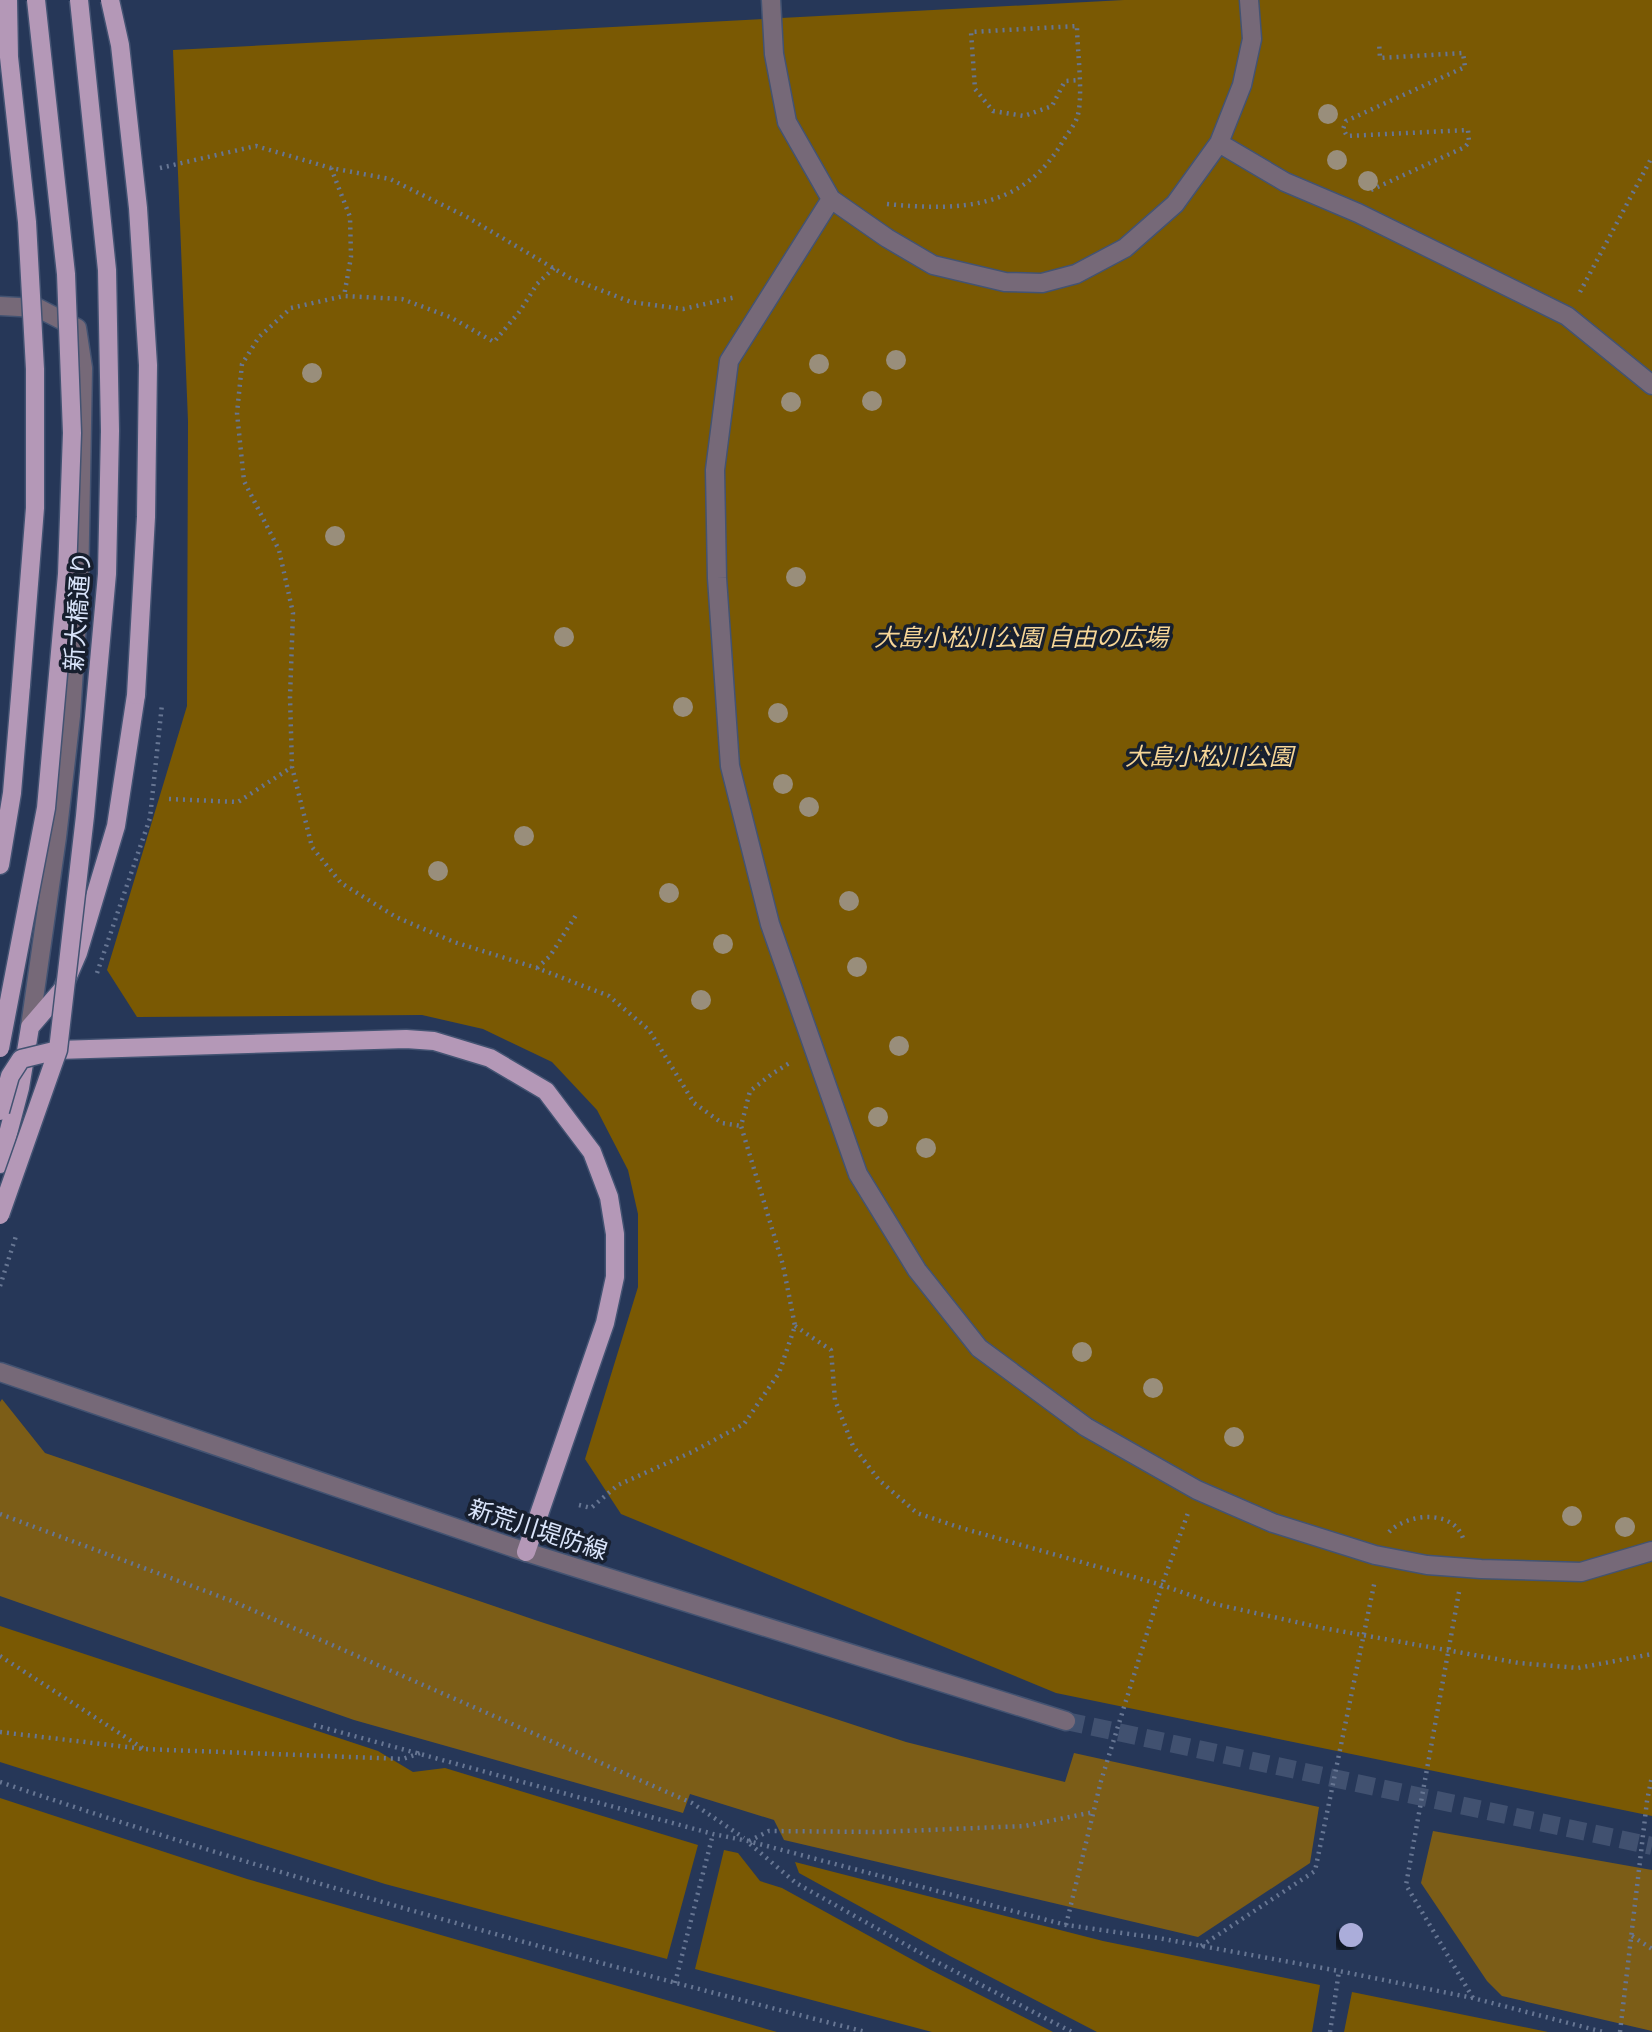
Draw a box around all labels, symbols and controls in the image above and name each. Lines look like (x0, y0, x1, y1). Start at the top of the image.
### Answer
street label: 新大橋通り (60, 550, 96, 672)
park label: 大島小松川公園 自由の広場 (874, 624, 1171, 652)
park label: 大島小松川公園 (1125, 743, 1296, 771)
street label: 新荒川堤防線 (465, 1494, 611, 1566)

